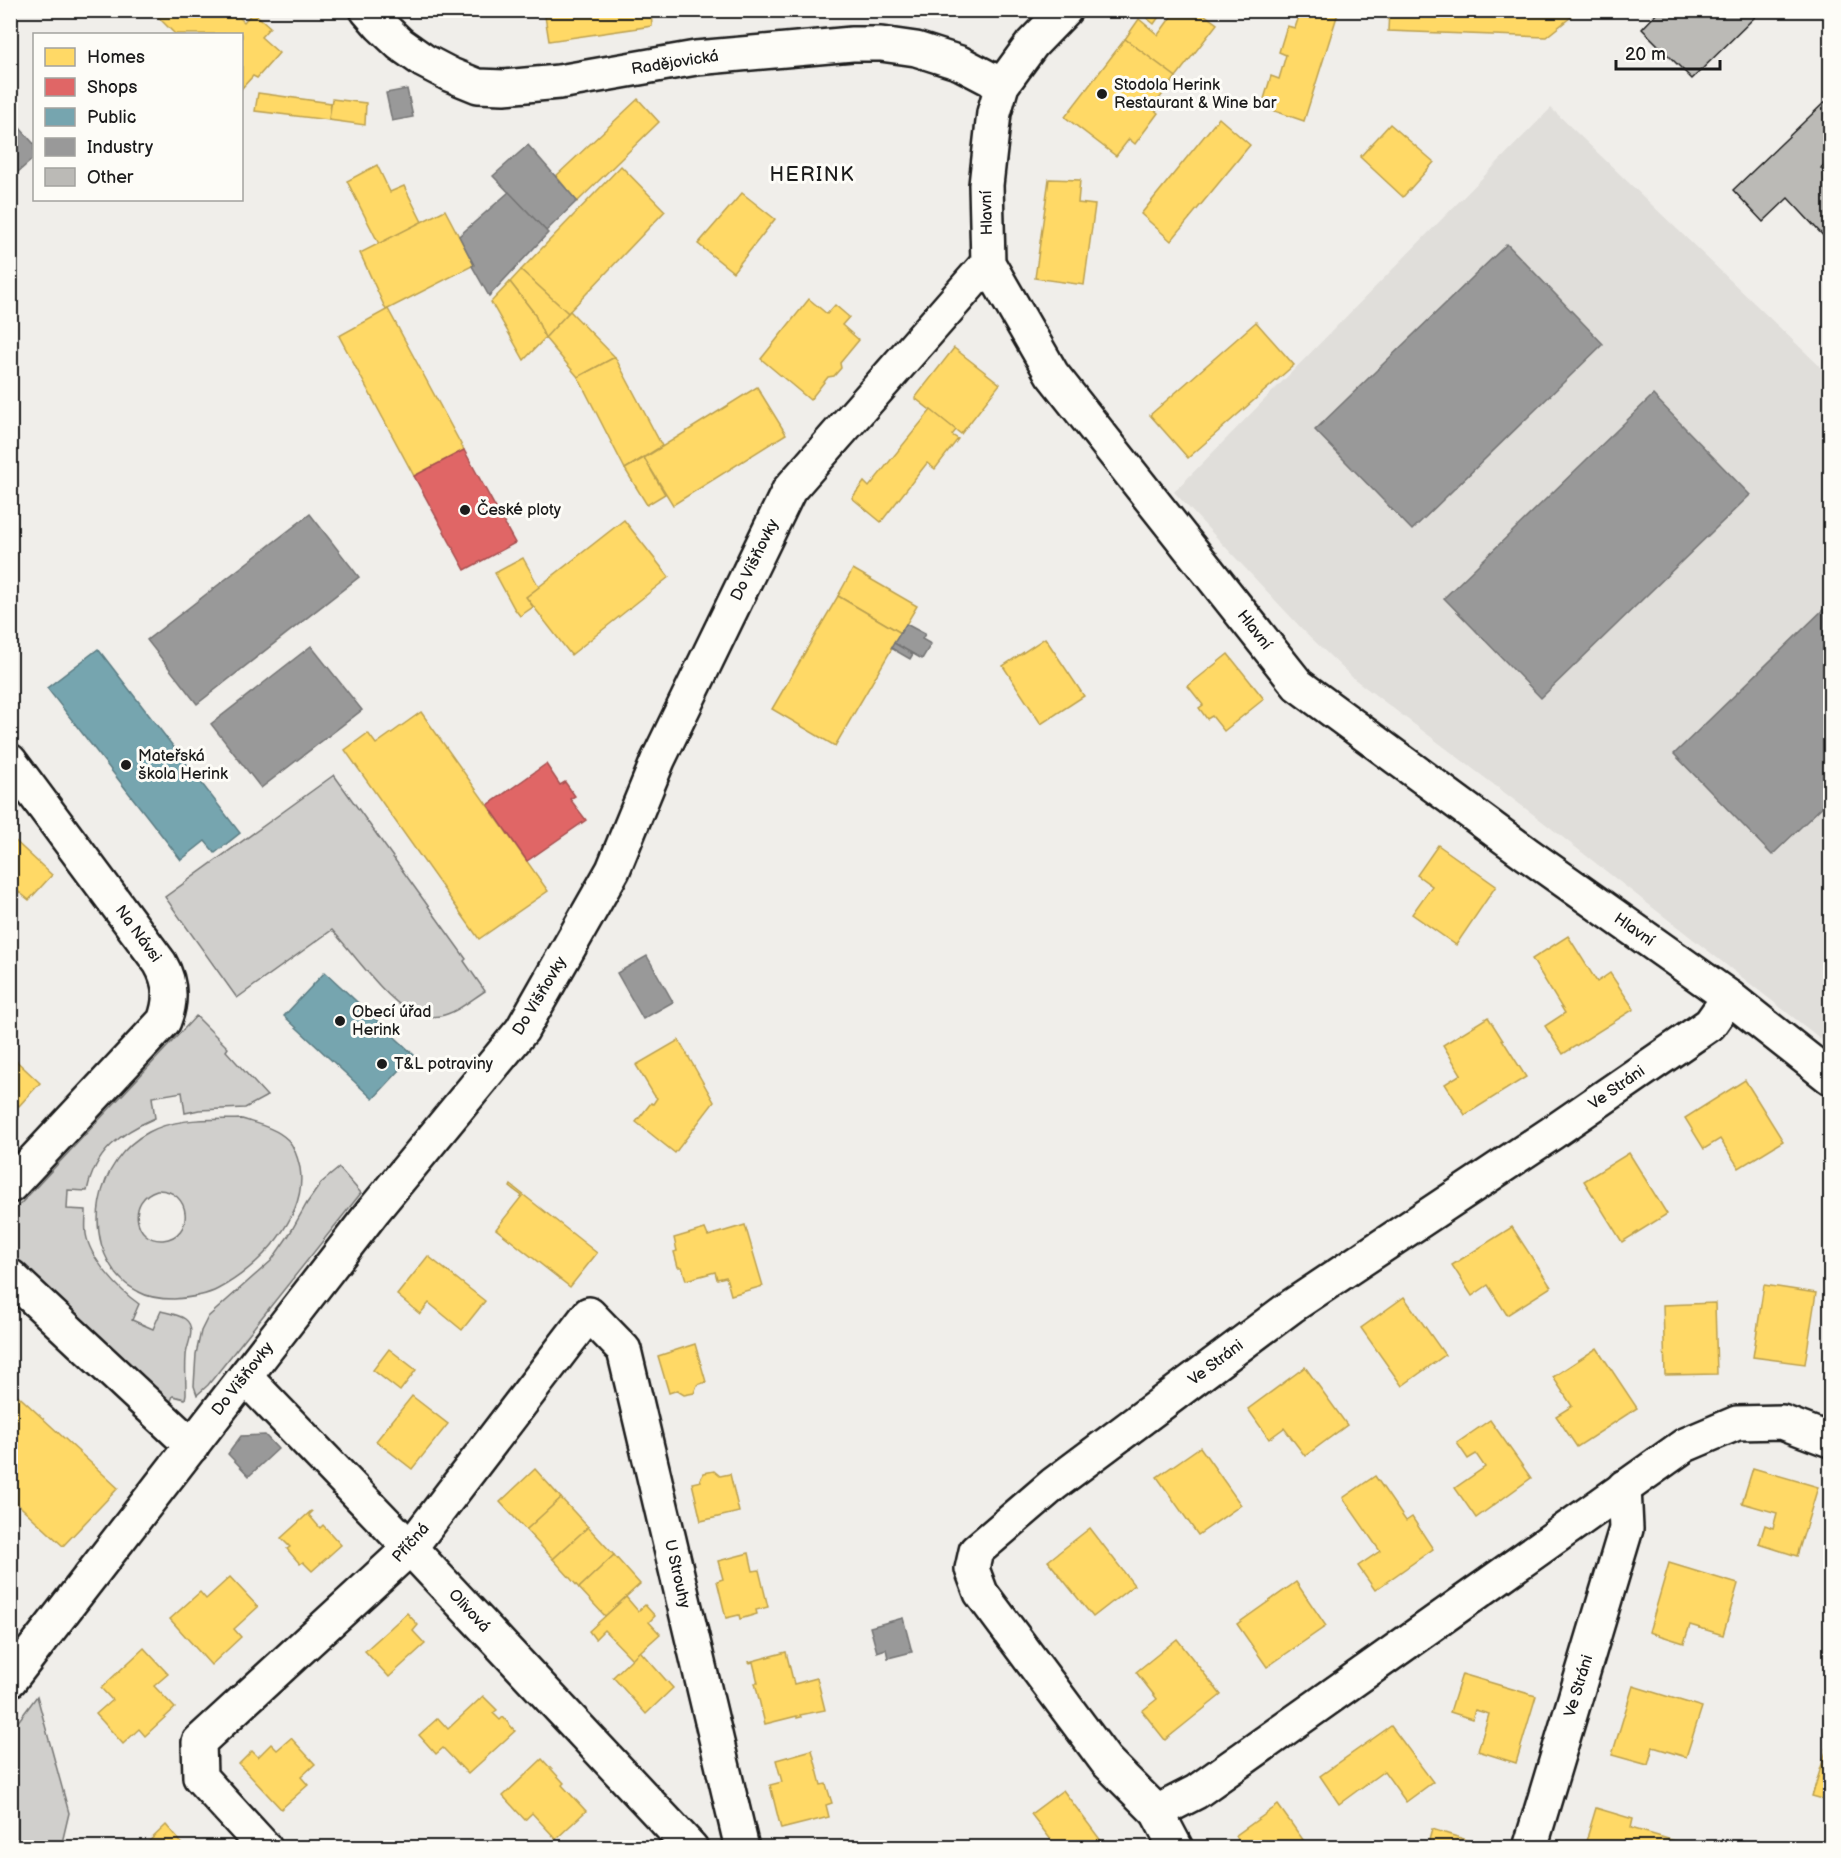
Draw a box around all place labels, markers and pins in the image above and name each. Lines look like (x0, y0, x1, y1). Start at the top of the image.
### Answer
place label: Stodola Herink Restaurant & Wine bar (1114, 76, 1277, 113)
marker: Stodola Herink Restaurant & Wine bar (1095, 87, 1109, 101)
place label: České ploty (477, 499, 562, 520)
marker: České ploty (458, 503, 472, 517)
place label: Mateřská škola Herink (138, 747, 228, 784)
marker: Mateřská škola Herink (119, 758, 133, 772)
place label: Obecí úřad Herink (352, 1003, 432, 1040)
marker: Obecí úřad Herink (333, 1014, 347, 1028)
place label: T&L potraviny (394, 1055, 494, 1074)
marker: T&L potraviny (375, 1057, 389, 1071)

